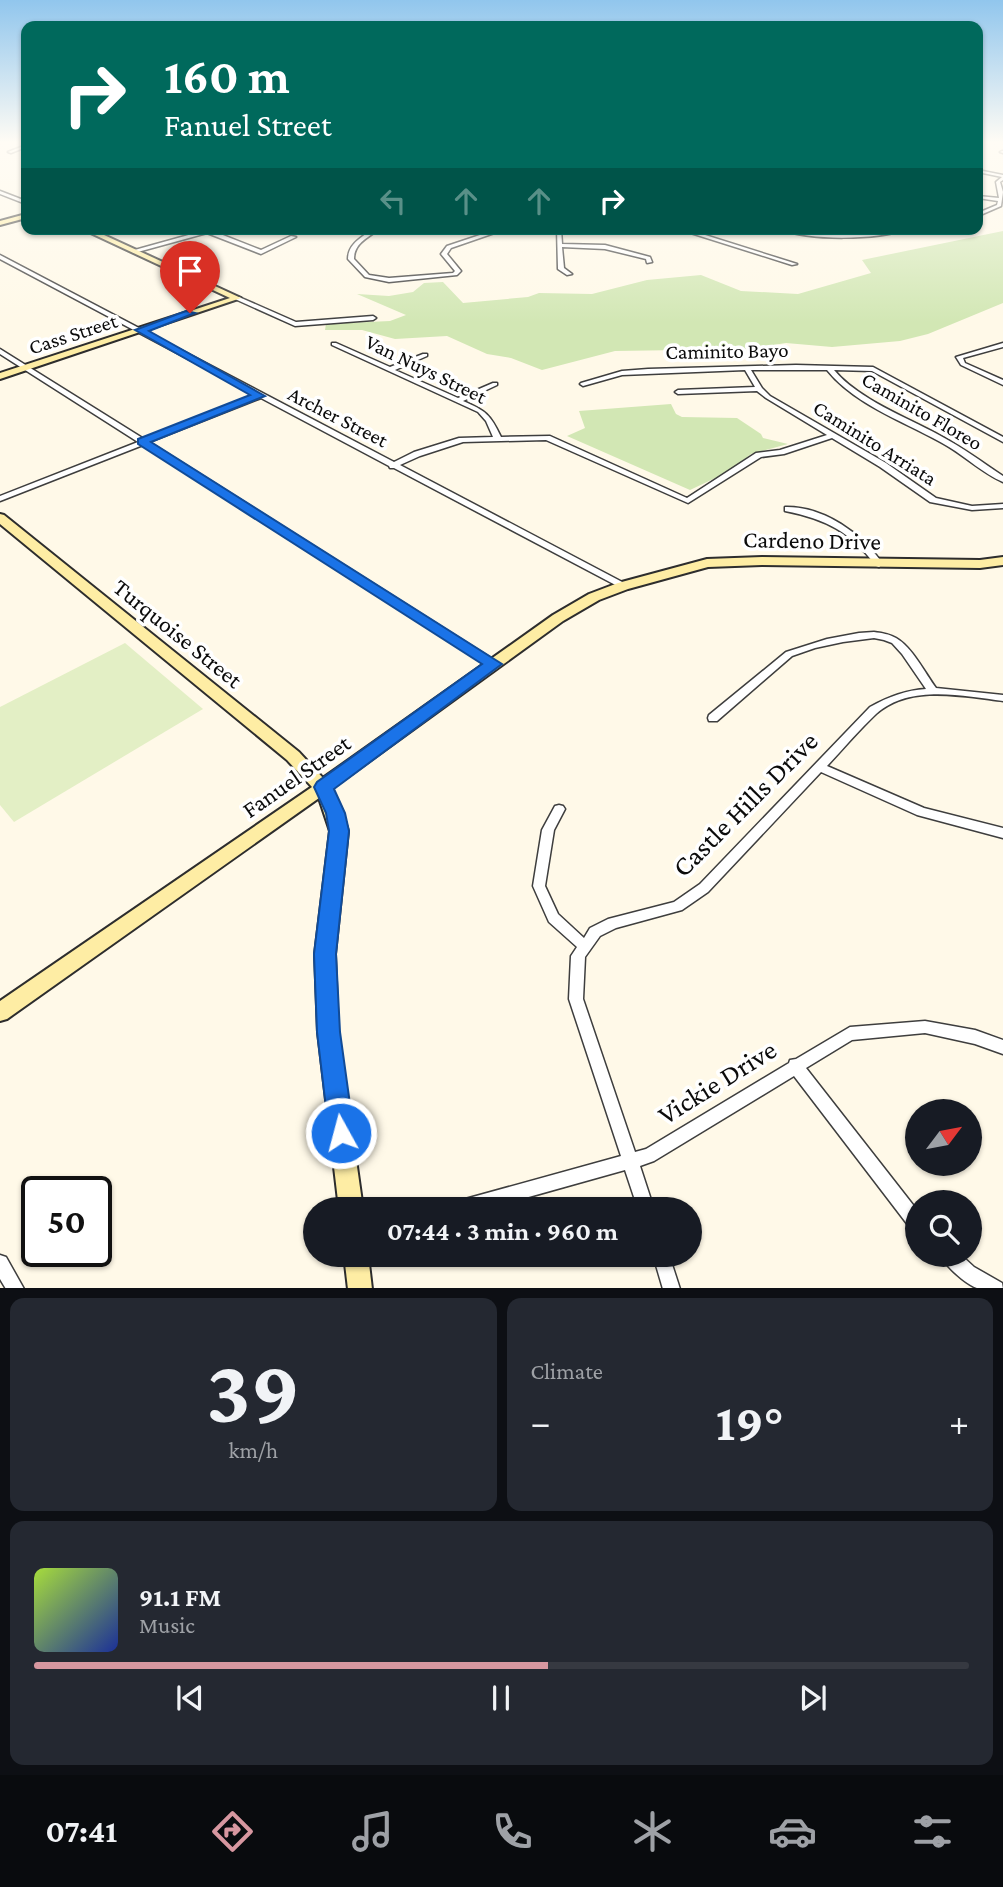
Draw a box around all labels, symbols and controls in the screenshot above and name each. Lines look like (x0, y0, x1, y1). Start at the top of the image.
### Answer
icon: right (49, 49, 140, 140)
text: 160 m (164, 49, 290, 104)
text: Fanuel Street (164, 107, 331, 143)
icon: left (374, 182, 412, 220)
icon: ahead (447, 182, 485, 220)
icon: ahead (520, 182, 558, 220)
icon: right (593, 182, 631, 220)
pin (160, 241, 220, 313)
icon: arrive (171, 252, 209, 290)
street label: Cass Street (26, 308, 121, 360)
street label: Van Nuys Street (362, 329, 491, 409)
street label: Caminito Bayo (665, 338, 789, 364)
street label: Caminito Floreo (857, 367, 987, 455)
street label: Archer Street (284, 382, 393, 453)
street label: Caminito Arriata (809, 395, 941, 491)
street label: Cardeno Drive (743, 525, 881, 555)
street label: Turquoise Street (108, 573, 249, 694)
street label: Castle Hills Drive (666, 725, 824, 883)
street label: Fanuel Street (237, 728, 356, 823)
street label: Vickie Drive (652, 1033, 782, 1131)
position arrow (304, 1096, 378, 1170)
north arrow (905, 1099, 982, 1176)
map controls (905, 1099, 982, 1267)
speed limit sign: 50 (21, 1176, 112, 1267)
button: search (905, 1190, 982, 1267)
text: 07:44 · 3 min · 960 m (387, 1217, 618, 1246)
text: 39 (206, 1340, 300, 1442)
text: Climate (531, 1358, 603, 1384)
text: 19° (716, 1393, 784, 1451)
text: − (531, 1401, 551, 1443)
text: + (949, 1401, 969, 1443)
text: km/h (228, 1437, 278, 1463)
text: 91.1 FM (139, 1583, 221, 1612)
text: Music (139, 1612, 195, 1638)
icon: previous (171, 1679, 209, 1717)
icon: pause (482, 1679, 520, 1717)
icon: next (794, 1679, 832, 1717)
icon: directions (208, 1807, 257, 1856)
icon: music (348, 1807, 397, 1856)
icon: phone (488, 1807, 537, 1856)
icon: climate (628, 1807, 677, 1856)
icon: car (768, 1807, 817, 1856)
icon: filters (908, 1807, 957, 1856)
text: 07:41 (46, 1813, 117, 1849)

